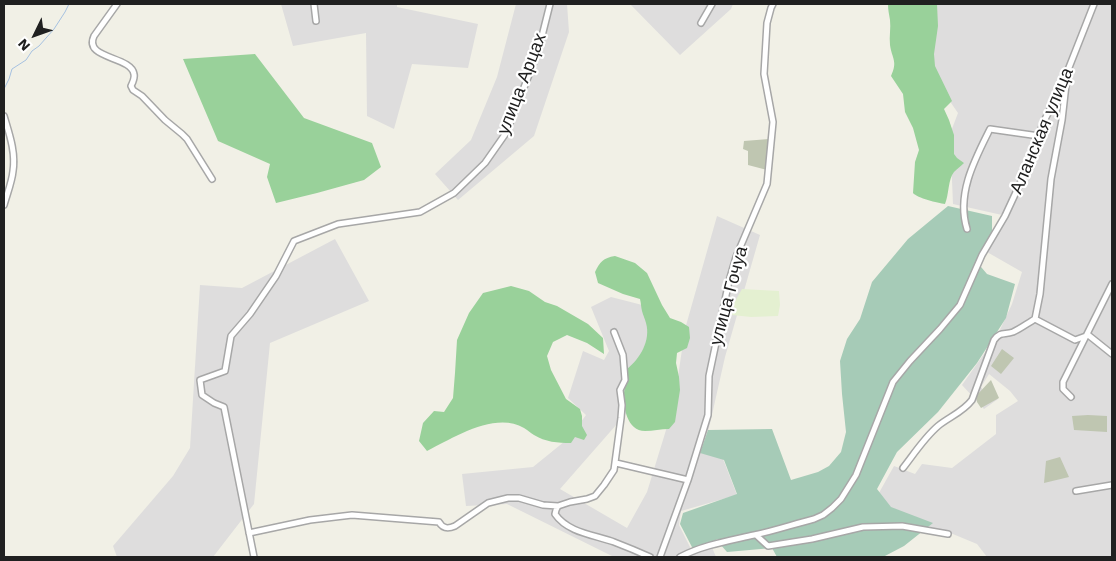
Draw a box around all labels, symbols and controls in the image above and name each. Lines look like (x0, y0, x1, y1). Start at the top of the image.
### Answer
north arrow (10, 10, 60, 60)
street label: улица Арцах (493, 30, 551, 138)
text: N (14, 36, 33, 54)
street label: Аланская улица (1006, 65, 1078, 197)
street label: улица Гочуа (705, 244, 753, 348)

